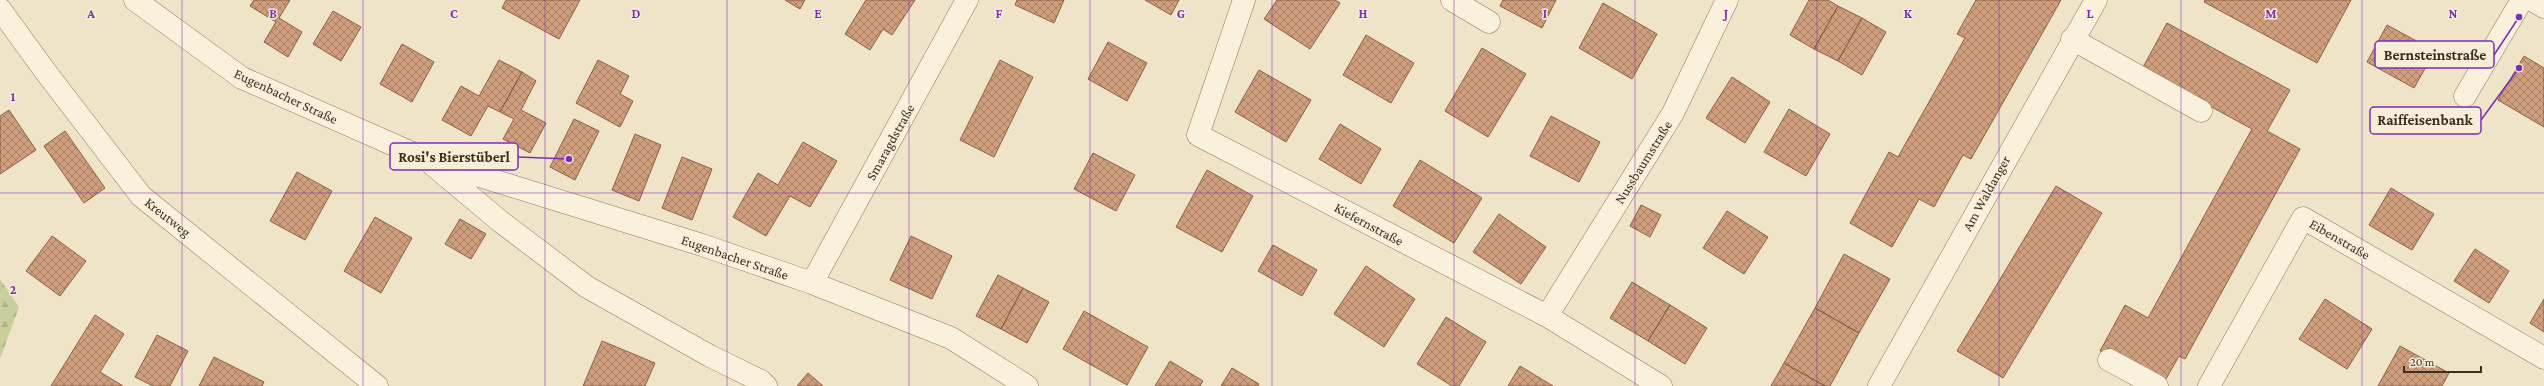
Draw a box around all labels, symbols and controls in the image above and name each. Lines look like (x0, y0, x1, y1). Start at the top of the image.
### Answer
text: A (86, 6, 95, 21)
text: B (269, 6, 277, 21)
text: C (450, 6, 458, 21)
text: D (632, 6, 641, 21)
text: E (814, 6, 822, 21)
text: F (996, 6, 1003, 21)
text: G (1177, 6, 1185, 21)
text: H (1359, 6, 1368, 21)
text: I (1543, 6, 1547, 21)
text: J (1722, 6, 1728, 21)
text: K (1904, 6, 1913, 21)
text: L (2087, 6, 2094, 21)
text: M (2265, 6, 2277, 21)
text: N (2449, 6, 2458, 21)
callout: Bernsteinstraße (2375, 41, 2494, 68)
text: Bernsteinstraße (2384, 47, 2486, 63)
street label: Eugenbacher Straße (232, 65, 340, 127)
text: 1 (11, 89, 16, 104)
street label: Smaragdstraße (862, 101, 918, 183)
callout: Raiffeisenbank (2370, 107, 2481, 134)
text: Raiffeisenbank (2377, 112, 2474, 128)
street label: Nussbaumstraße (1611, 117, 1675, 207)
callout: Rosi's Bierstüberl (390, 143, 518, 170)
text: Rosi's Bierstüberl (398, 149, 510, 165)
street label: Am Waldanger (1959, 153, 2013, 233)
street label: Kreutweg (142, 194, 194, 240)
street label: Kiefernstraße (1332, 199, 1406, 249)
street label: Eibenstraße (2307, 215, 2373, 263)
street label: Eugenbacher Straße (679, 231, 791, 283)
text: 2 (10, 282, 17, 297)
scale bar (2404, 348, 2481, 374)
text: 20 m (2410, 355, 2435, 369)

